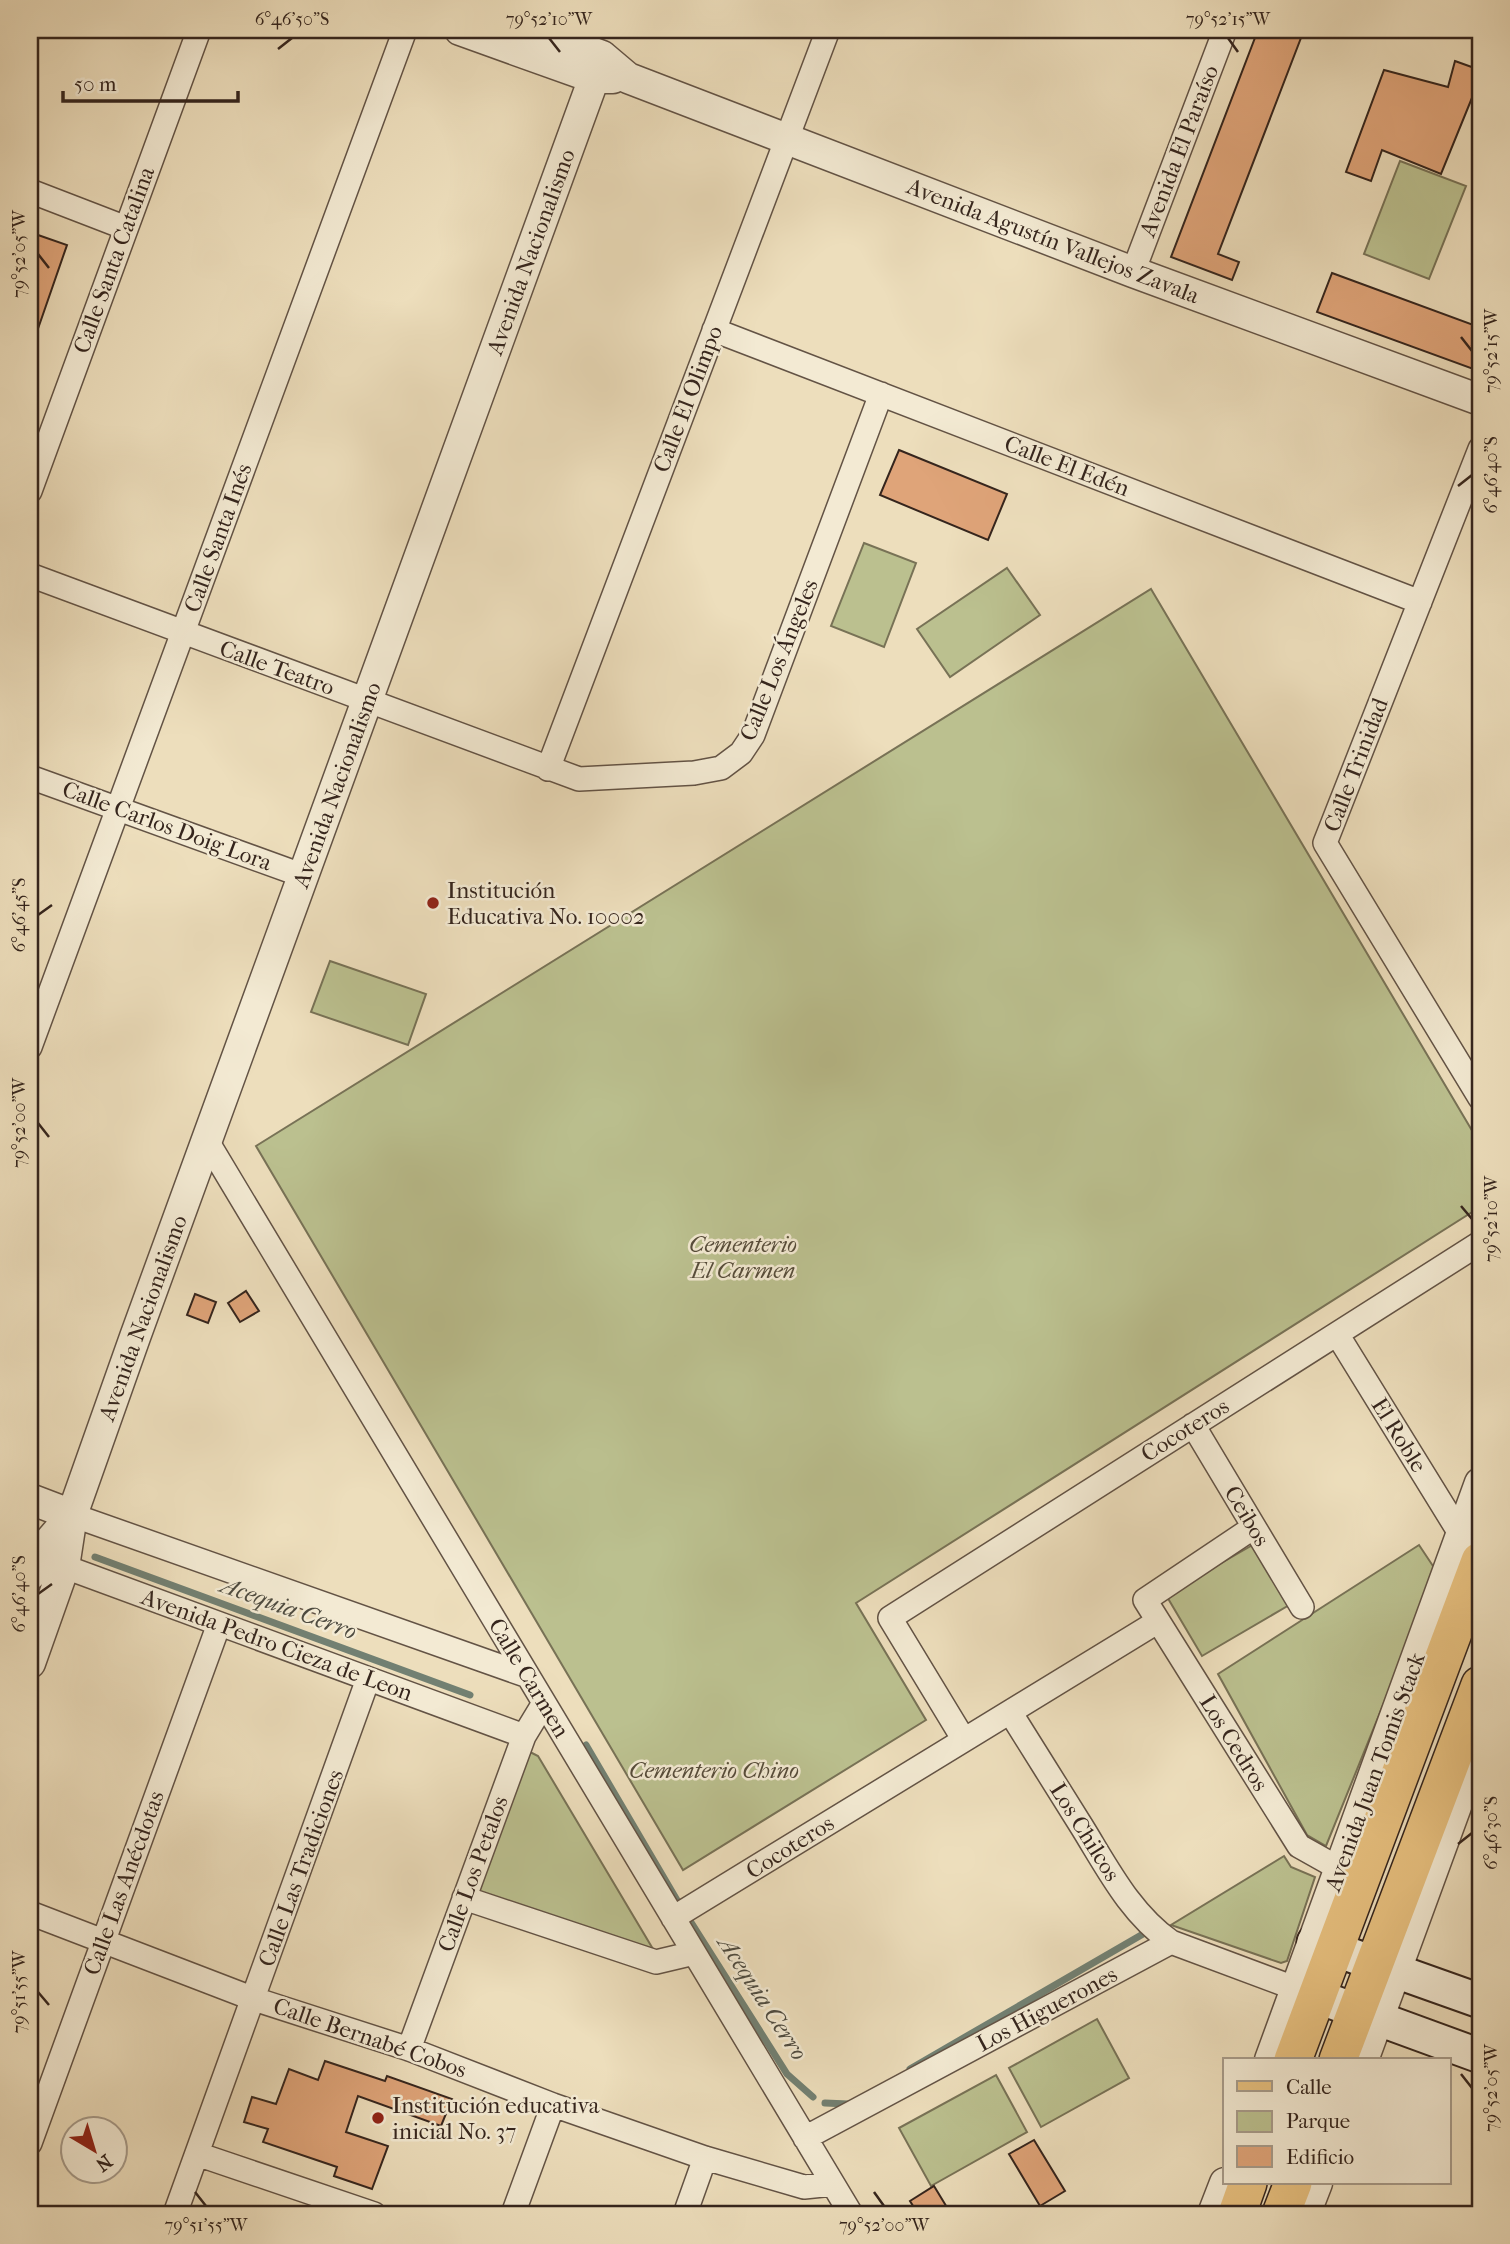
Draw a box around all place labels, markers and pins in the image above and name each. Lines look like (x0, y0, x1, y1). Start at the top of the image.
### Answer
place label: Institución Educativa No. 10002 (447, 877, 645, 930)
marker: Institución Educativa No. 10002 (425, 895, 441, 911)
place label: Institución educativa inicial No. 37 (392, 2092, 600, 2145)
marker: Institución educativa inicial No. 37 (370, 2110, 386, 2126)

